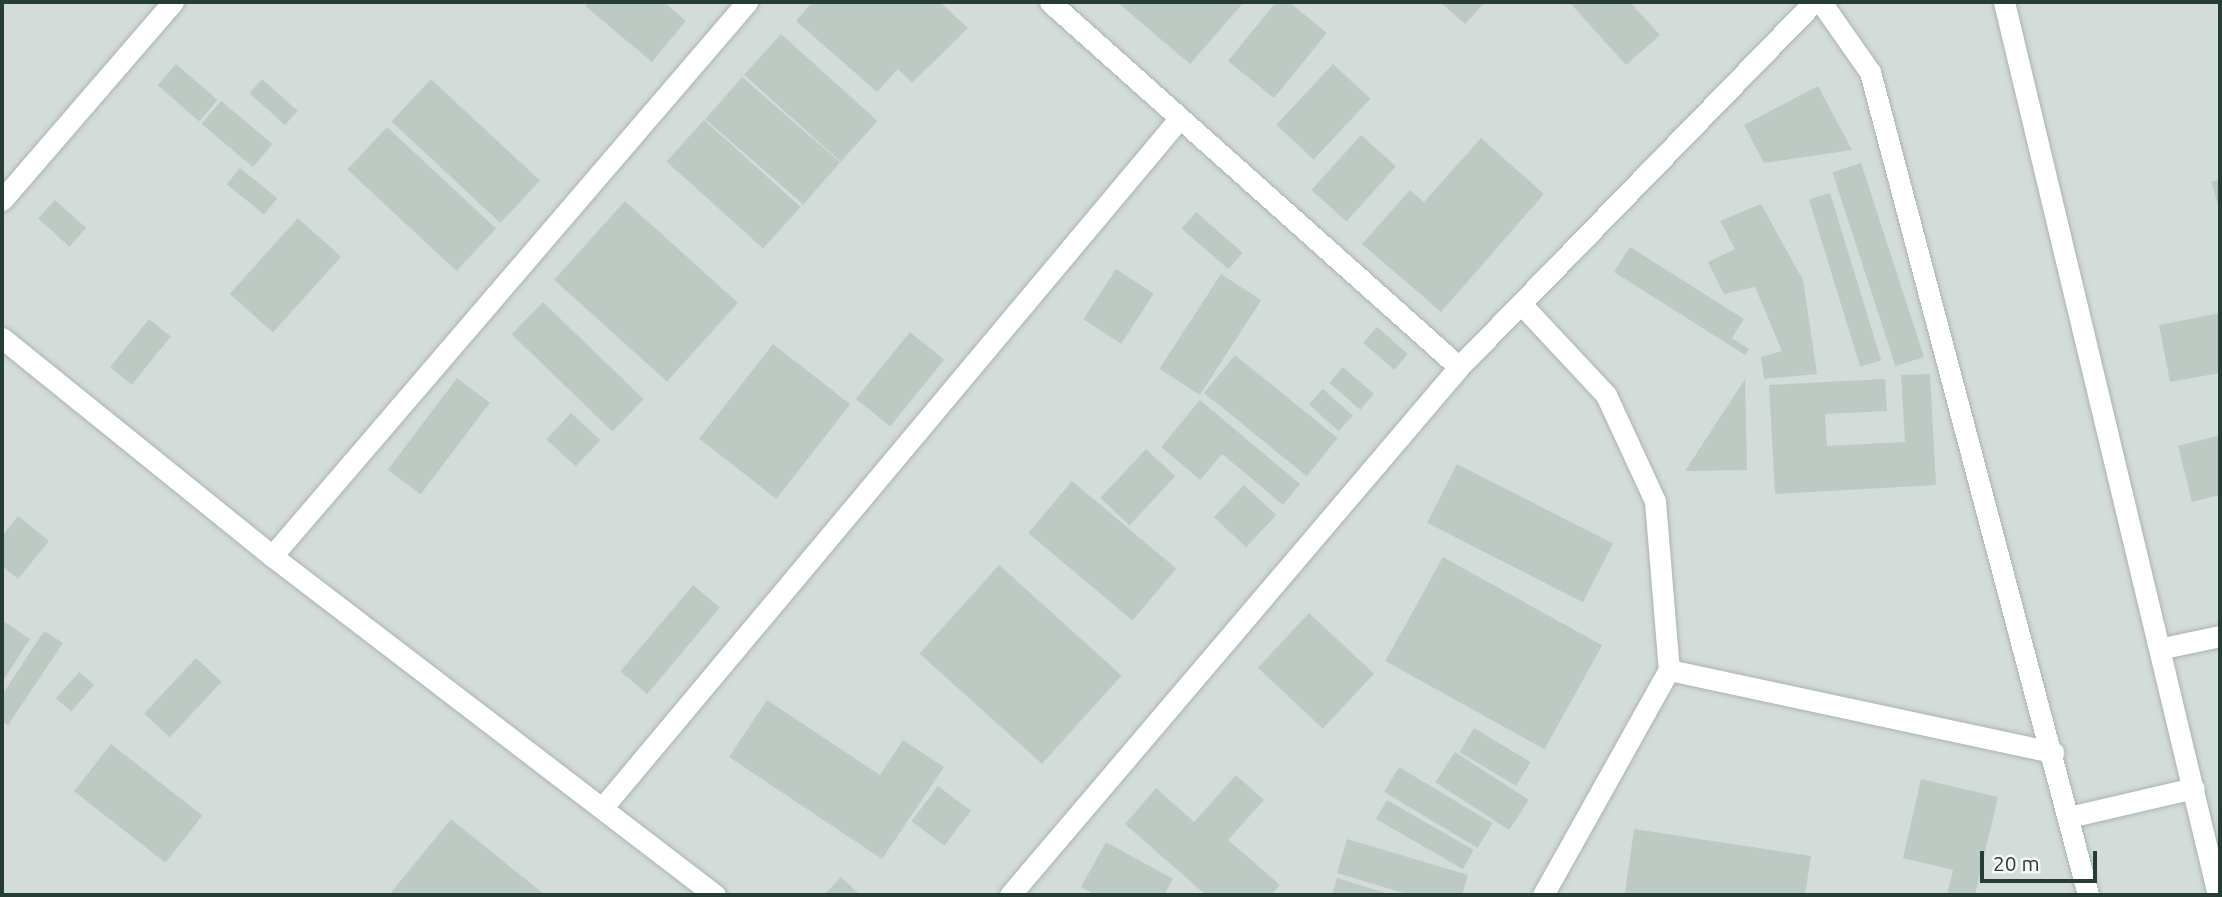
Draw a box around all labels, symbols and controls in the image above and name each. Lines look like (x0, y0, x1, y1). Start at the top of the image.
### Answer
scale bar (1984, 838, 2101, 882)
text: 20 m (1993, 851, 2040, 875)

